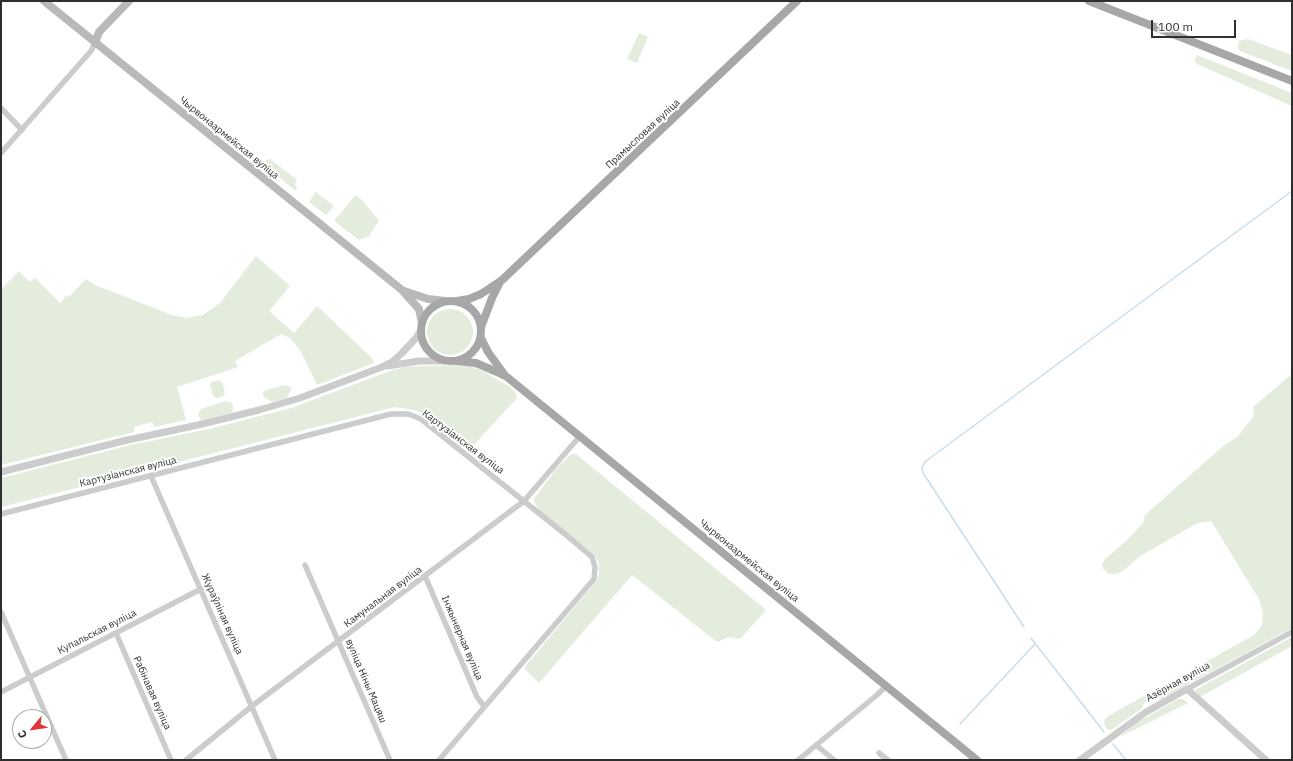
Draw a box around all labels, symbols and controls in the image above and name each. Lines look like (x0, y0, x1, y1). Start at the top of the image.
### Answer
scale bar (1153, 12, 1238, 38)
text: 100 m (1158, 19, 1193, 34)
street label: Чырвонаармейская вуліца (177, 94, 281, 182)
street label: Прамысловая вуліца (603, 97, 683, 171)
street label: Картузіанская вуліца (420, 407, 506, 477)
street label: Картузіанская вуліца (78, 454, 178, 490)
street label: Чырвонаармейская вуліца (697, 517, 801, 605)
street label: Камунальная вуліца (342, 564, 424, 630)
street label: Жураўліная вуліца (199, 572, 245, 656)
street label: Інжынерная вуліца (439, 594, 485, 682)
street label: Купальская вуліца (56, 607, 138, 657)
street label: вуліца Ніны Мацяш (343, 637, 389, 725)
street label: Рабінавая вуліца (130, 654, 174, 732)
street label: Азёрная вуліца (1144, 659, 1212, 705)
north arrow (12, 709, 52, 749)
text: С (15, 728, 30, 741)

